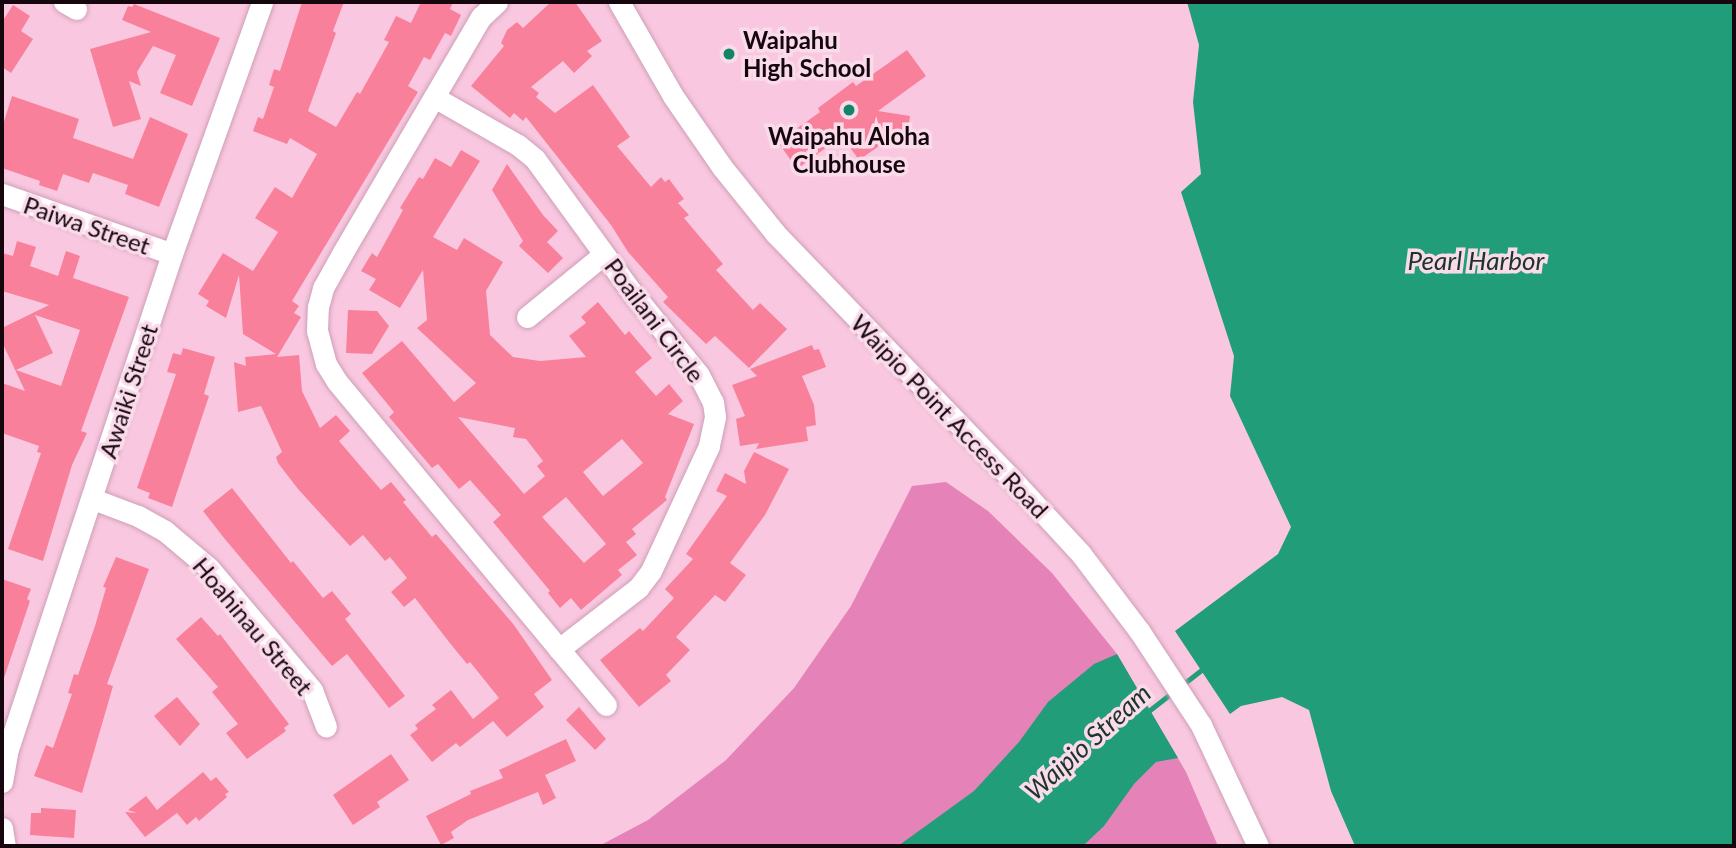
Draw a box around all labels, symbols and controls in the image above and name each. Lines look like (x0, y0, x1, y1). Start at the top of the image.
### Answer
place label: Waipahu High School (743, 26, 871, 82)
marker: Waipahu High School (721, 46, 737, 62)
marker: Waipahu Aloha Clubhouse (841, 102, 857, 118)
place label: Waipahu Aloha Clubhouse (768, 122, 930, 178)
street label: Paiwa Street (20, 190, 154, 260)
water label: Pearl Harbor (1408, 245, 1544, 277)
street label: Poailani Circle (599, 252, 711, 388)
street label: Waipio Point Access Road (845, 308, 1055, 524)
street label: Awaiki Street (93, 320, 163, 462)
street label: Hoahinau Street (187, 551, 319, 701)
water label: Waipio Stream (1019, 677, 1157, 807)

